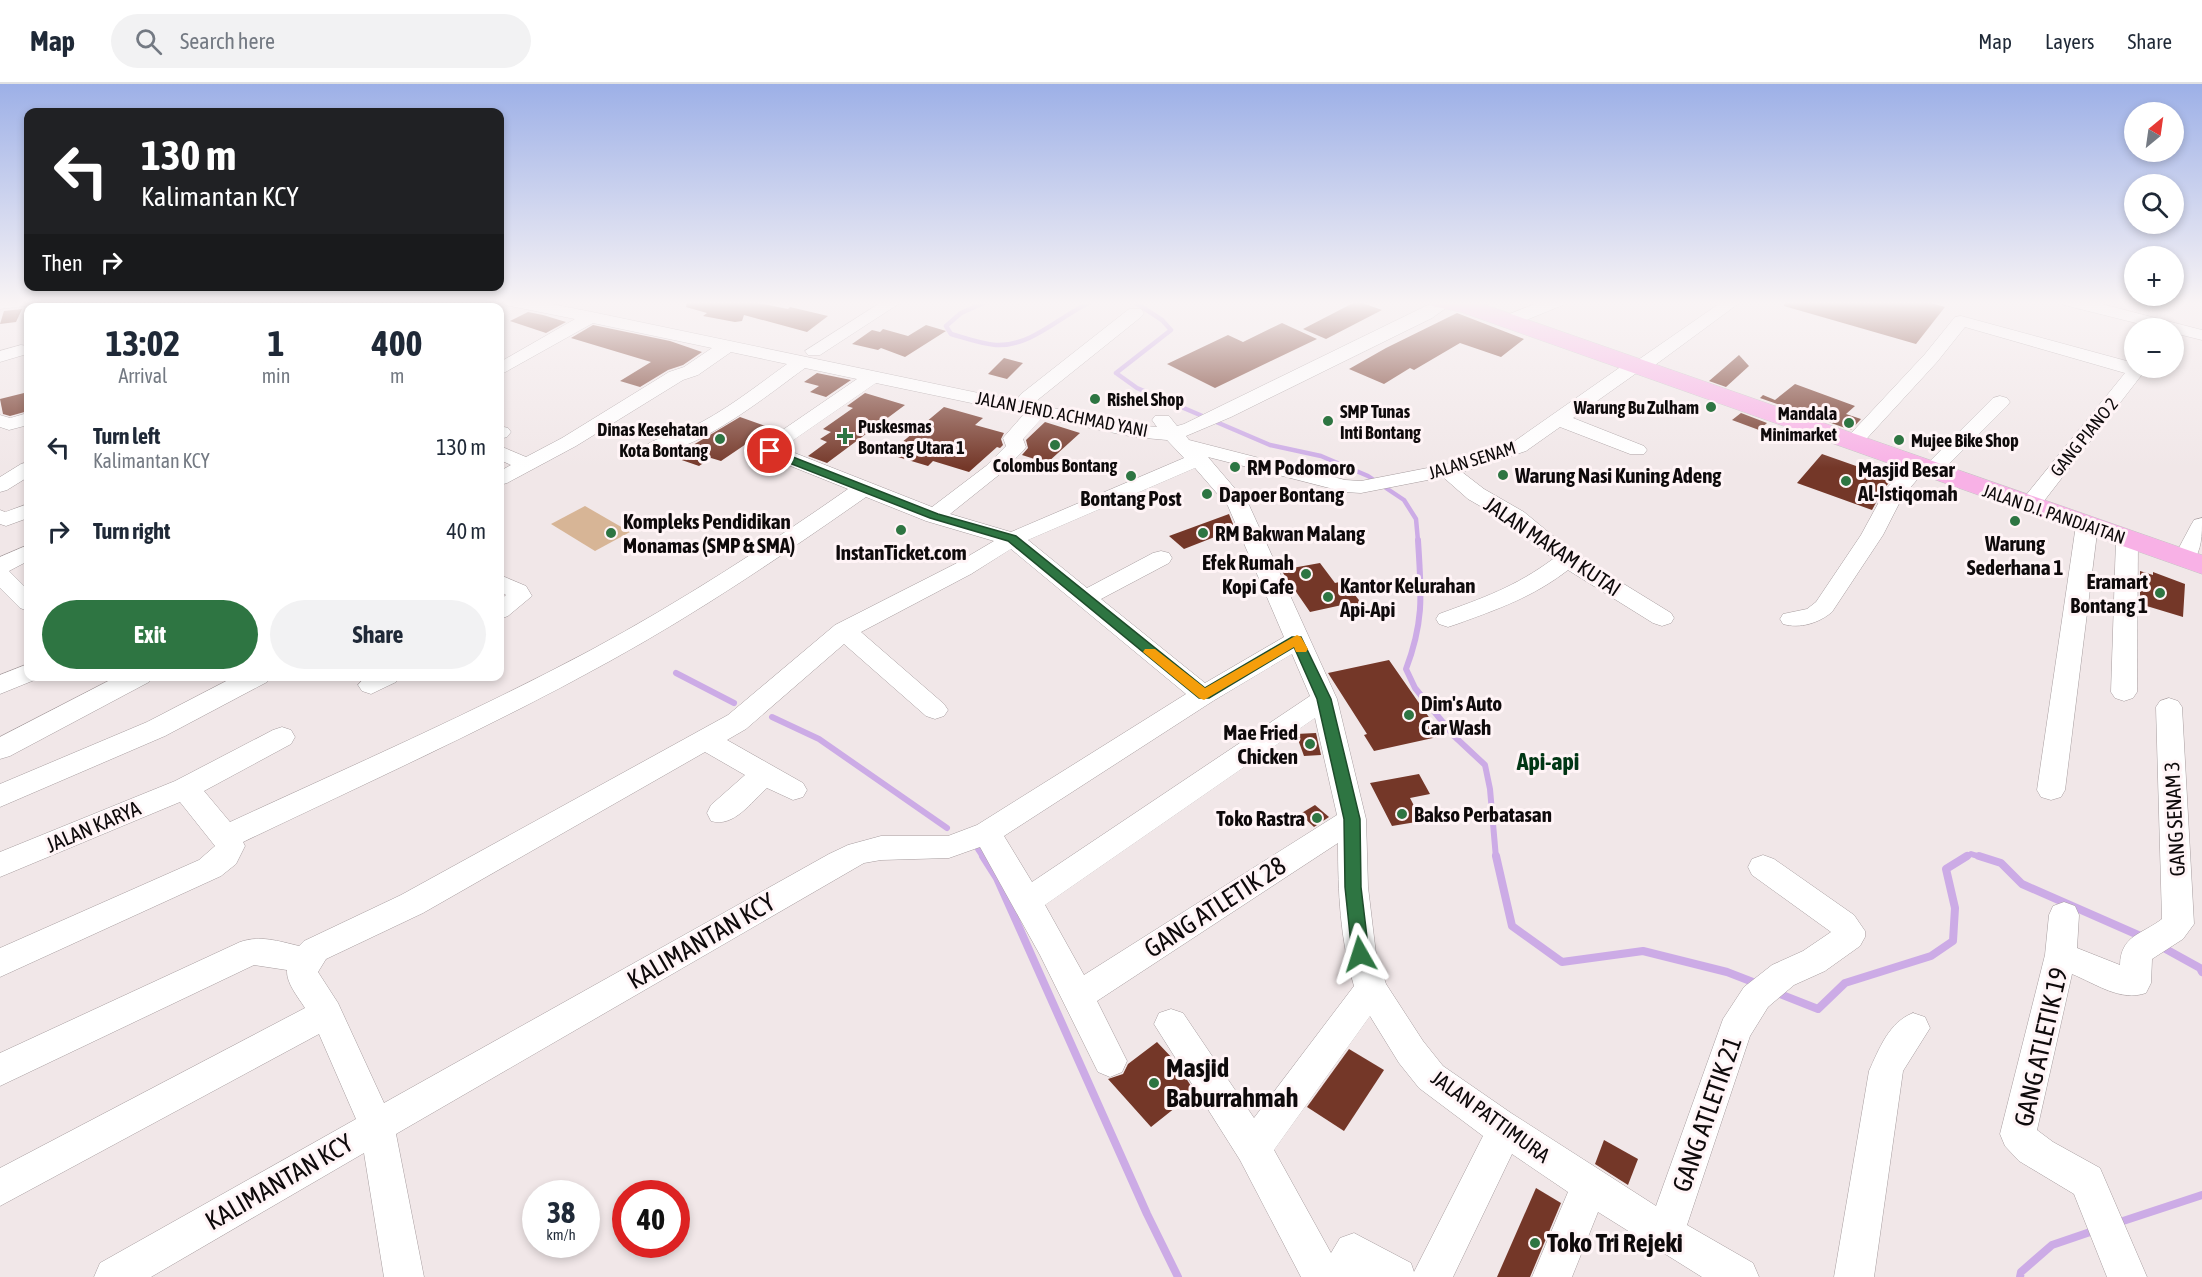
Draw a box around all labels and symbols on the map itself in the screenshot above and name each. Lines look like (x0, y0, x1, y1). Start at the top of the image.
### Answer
north arrow (2124, 102, 2184, 162)
street label: JALAN JEND. ACHMAD YANI (974, 387, 1150, 441)
place label: Rishel Shop (1107, 389, 1184, 410)
marker: Rishel Shop (1088, 392, 1102, 406)
street label: GANG PIANO 2 (2046, 393, 2122, 481)
place label: Warung Bu Zulham (1573, 397, 1699, 418)
marker: Warung Bu Zulham (1704, 400, 1718, 414)
place label: SMP Tunas Inti Bontang (1340, 401, 1421, 443)
place label: Mandala Minimarket (1760, 403, 1838, 445)
marker: SMP Tunas Inti Bontang (1321, 414, 1335, 428)
place label: Puskesmas Bontang Utara 1 (858, 416, 965, 458)
marker: Mandala Minimarket (1842, 416, 1856, 430)
place label: Dinas Kesehatan Kota Bontang (597, 419, 708, 461)
pin (744, 425, 795, 476)
marker: Puskesmas Bontang Utara 1 (836, 427, 854, 445)
place label: Mujee Bike Shop (1911, 430, 2019, 451)
marker: Dinas Kesehatan Kota Bontang (713, 432, 727, 446)
marker: Mujee Bike Shop (1892, 433, 1906, 447)
street label: JALAN SENAM (1426, 437, 1518, 483)
marker: Colombus Bontang (1048, 438, 1062, 452)
place label: Colombus Bontang (993, 455, 1117, 476)
place label: RM Podomoro (1247, 455, 1355, 479)
place label: Masjid Besar Al-Istiqomah (1857, 457, 1958, 505)
marker: RM Podomoro (1228, 460, 1242, 474)
place label: Warung Nasi Kuning Adeng (1514, 463, 1722, 487)
marker: Warung Nasi Kuning Adeng (1496, 468, 1510, 482)
marker: Bontang Post (1124, 469, 1138, 483)
marker: Masjid Besar Al-Istiqomah (1839, 474, 1853, 488)
street label: JALAN D.I. PANDJAITAN (1980, 480, 2128, 548)
place label: Dapoer Bontang (1219, 482, 1345, 506)
place label: Bontang Post (1080, 486, 1182, 510)
marker: Dapoer Bontang (1200, 487, 1214, 501)
street label: JALAN MAKAM KUTAI (1480, 492, 1626, 600)
place label: Kompleks Pendidikan Monamas (SMP & SMA) (623, 509, 795, 557)
marker: Warung Sederhana 1 (2008, 514, 2022, 528)
place label: RM Bakwan Malang (1215, 521, 1366, 545)
marker: InstanTicket.com (894, 523, 908, 537)
marker: Kompleks Pendidikan Monamas (SMP & SMA) (604, 526, 618, 540)
marker: RM Bakwan Malang (1196, 526, 1210, 540)
place label: Warung Sederhana 1 (1967, 531, 2063, 579)
place label: InstanTicket.com (835, 540, 967, 564)
place label: Efek Rumah Kopi Cafe (1202, 550, 1294, 598)
marker: Efek Rumah Kopi Cafe (1299, 567, 1313, 581)
place label: Eramart Bontang 1 (2070, 569, 2148, 617)
place label: Kantor Kelurahan Api-Api (1339, 573, 1475, 621)
marker: Eramart Bontang 1 (2153, 586, 2167, 600)
marker: Kantor Kelurahan Api-Api (1321, 590, 1335, 604)
place label: Dim's Auto Car Wash (1421, 691, 1502, 739)
marker: Dim's Auto Car Wash (1402, 708, 1416, 722)
place label: Mae Fried Chicken (1223, 720, 1298, 768)
marker: Mae Fried Chicken (1303, 737, 1317, 751)
district label: Api-api (1516, 748, 1579, 775)
street label: GANG SENAM 3 (2159, 761, 2189, 877)
street label: JALAN KARYA (42, 795, 144, 857)
place label: Bakso Perbatasan (1414, 802, 1552, 826)
place label: Toko Rastra (1216, 806, 1305, 830)
marker: Bakso Perbatasan (1395, 807, 1409, 821)
marker: Toko Rastra (1310, 811, 1324, 825)
street label: GANG ATLETIK 28 (1139, 850, 1291, 964)
street label: KALIMANTAN KCY (622, 887, 780, 995)
position arrow (1328, 922, 1392, 986)
street label: GANG ATLETIK 19 (2008, 965, 2074, 1129)
street label: GANG ATLETIK 21 (1666, 1032, 1748, 1196)
place label: Masjid Baburrahmah (1166, 1053, 1298, 1113)
street label: JALAN PATTIMURA (1427, 1065, 1556, 1167)
marker: Masjid Baburrahmah (1147, 1076, 1161, 1090)
street label: KALIMANTAN KCY (200, 1128, 358, 1236)
speed limit sign: 40 (612, 1180, 690, 1258)
place label: Toko Tri Rejeki (1547, 1228, 1683, 1258)
marker: Toko Tri Rejeki (1528, 1236, 1542, 1250)

